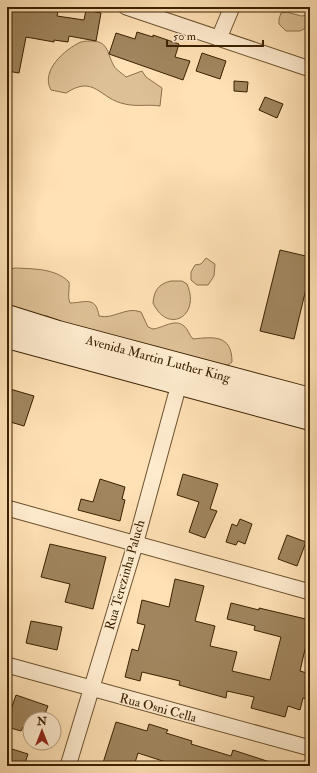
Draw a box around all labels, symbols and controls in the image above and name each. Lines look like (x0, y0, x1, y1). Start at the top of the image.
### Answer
scale bar (167, 22, 263, 48)
text: 50 m (173, 29, 197, 44)
street label: Avenida Martin Luther King (83, 332, 233, 386)
street label: Rua Terezinha Paluch (102, 518, 148, 632)
street label: Rua Osni Cella (118, 690, 199, 726)
north arrow (22, 711, 62, 751)
text: N (36, 715, 48, 728)

